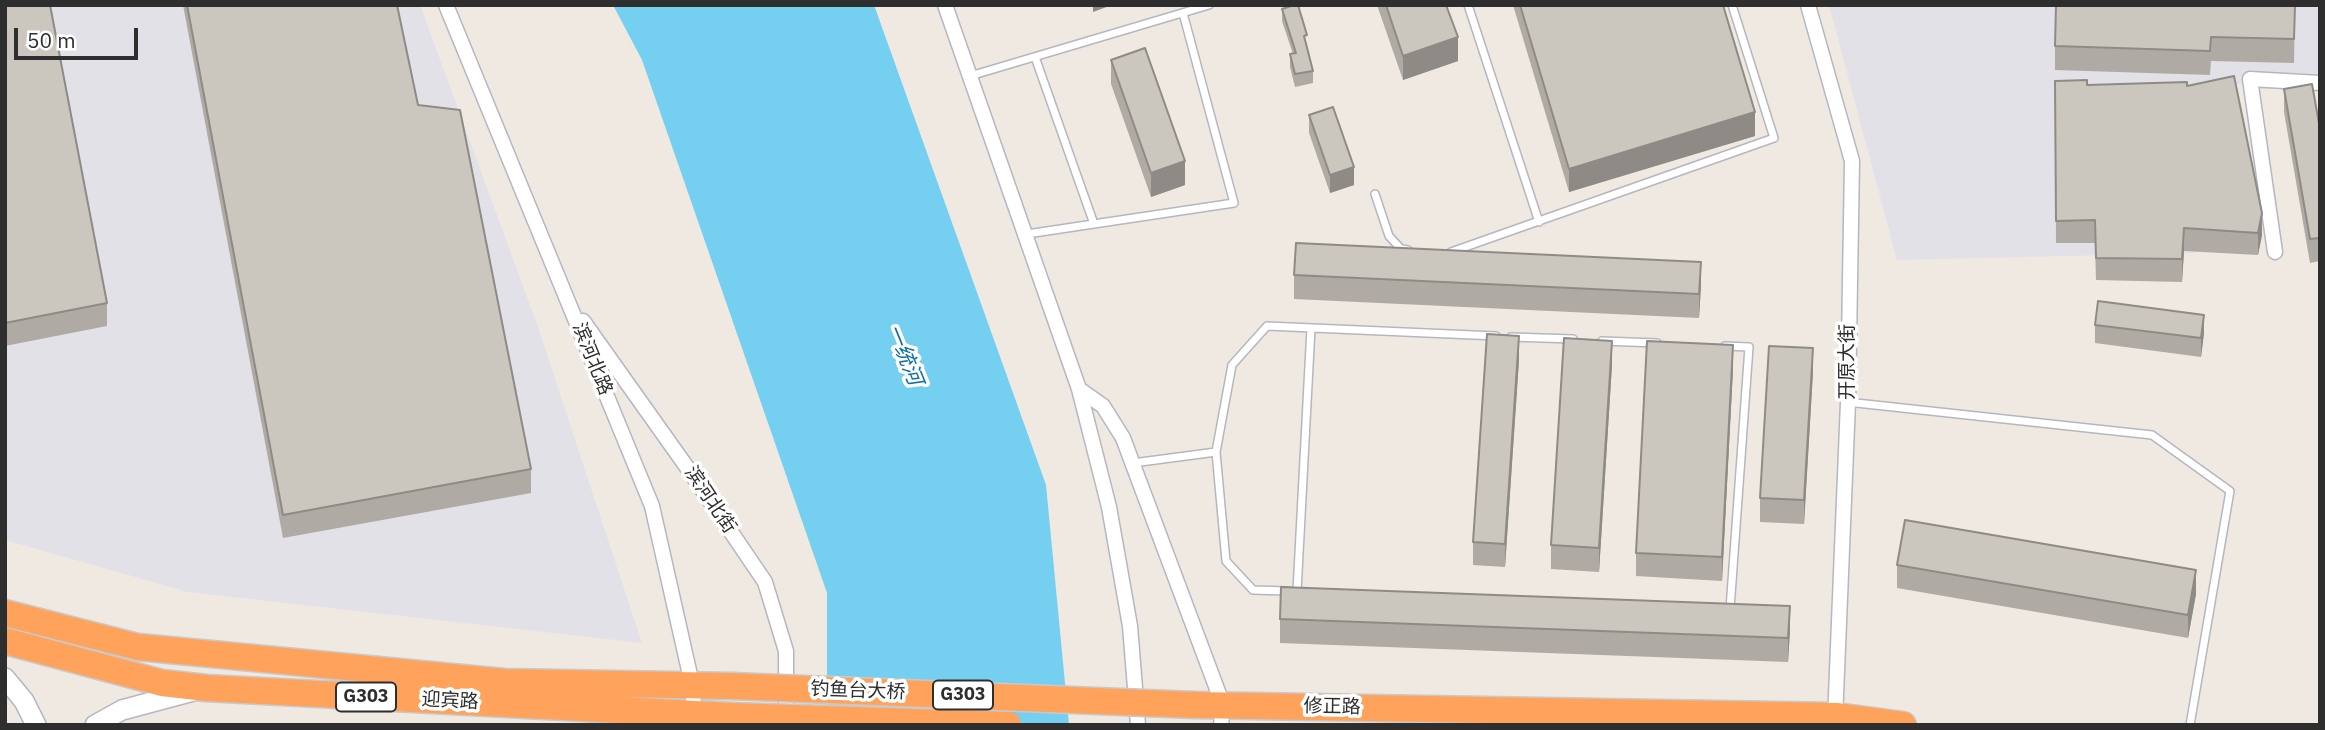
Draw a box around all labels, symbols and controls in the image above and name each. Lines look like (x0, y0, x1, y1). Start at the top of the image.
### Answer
scale bar (18, 14, 142, 58)
text: 50 m (27, 26, 76, 54)
street label: 滨河北路 (567, 319, 617, 399)
water label: 一统河 (881, 321, 927, 389)
street label: 开原大街 (1837, 324, 1859, 400)
street label: 滨河北街 (679, 462, 741, 538)
street label: 钓鱼台大桥 (810, 678, 906, 704)
road number: G303 (933, 680, 993, 710)
road number: G303 (336, 682, 396, 712)
street label: 迎宾路 (421, 688, 479, 714)
street label: 修正路 (1303, 695, 1361, 719)

